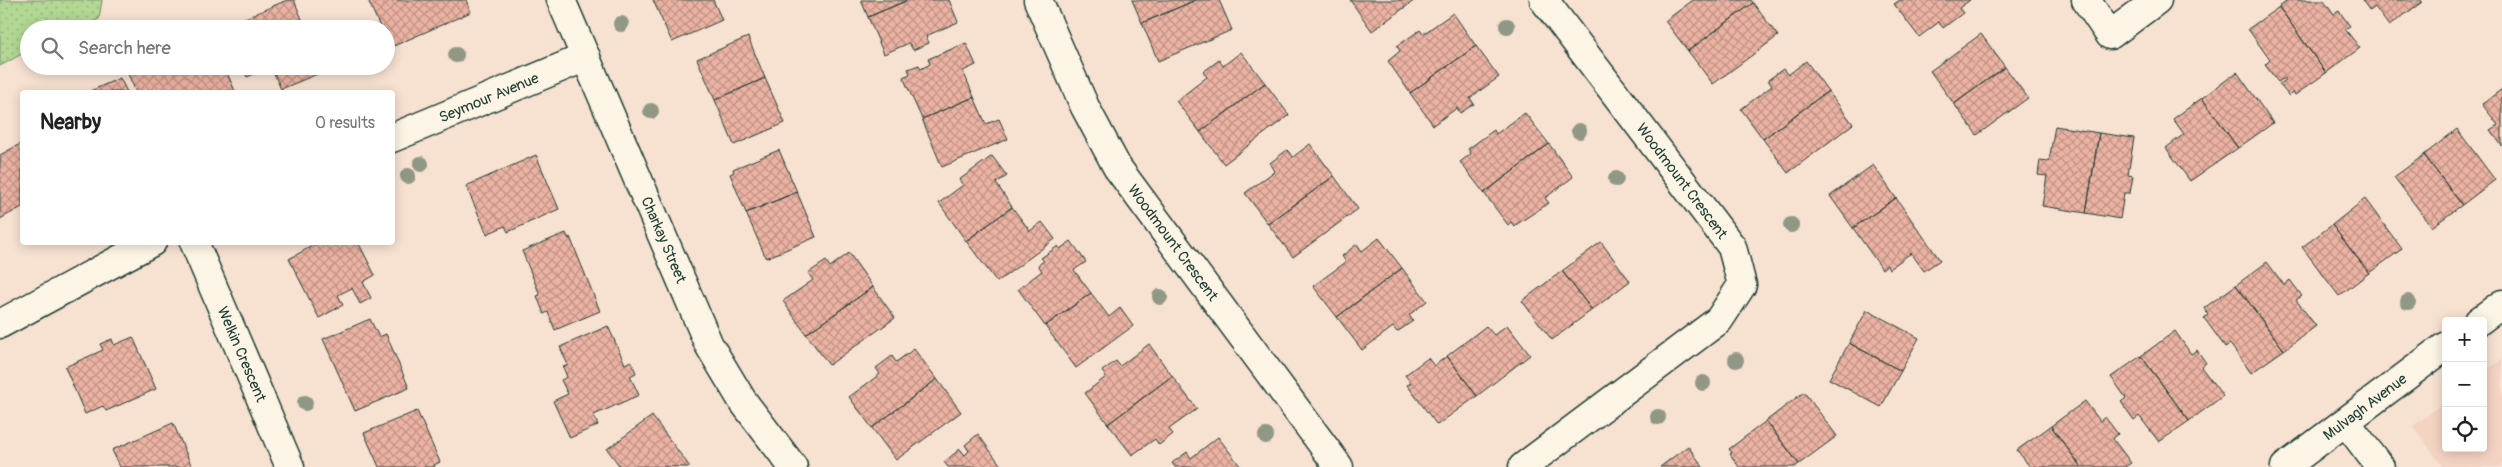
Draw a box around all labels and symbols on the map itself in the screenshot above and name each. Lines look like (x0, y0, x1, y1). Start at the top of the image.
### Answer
street label: Seymour Avenue (436, 69, 542, 127)
street label: Woodmount Crescent (1632, 120, 1732, 244)
street label: Woodmount Crescent (1123, 181, 1223, 306)
street label: Charkay Street (637, 194, 691, 287)
street label: Welkin Crescent (213, 304, 271, 406)
street label: Mulvagh Avenue (2320, 369, 2411, 445)

